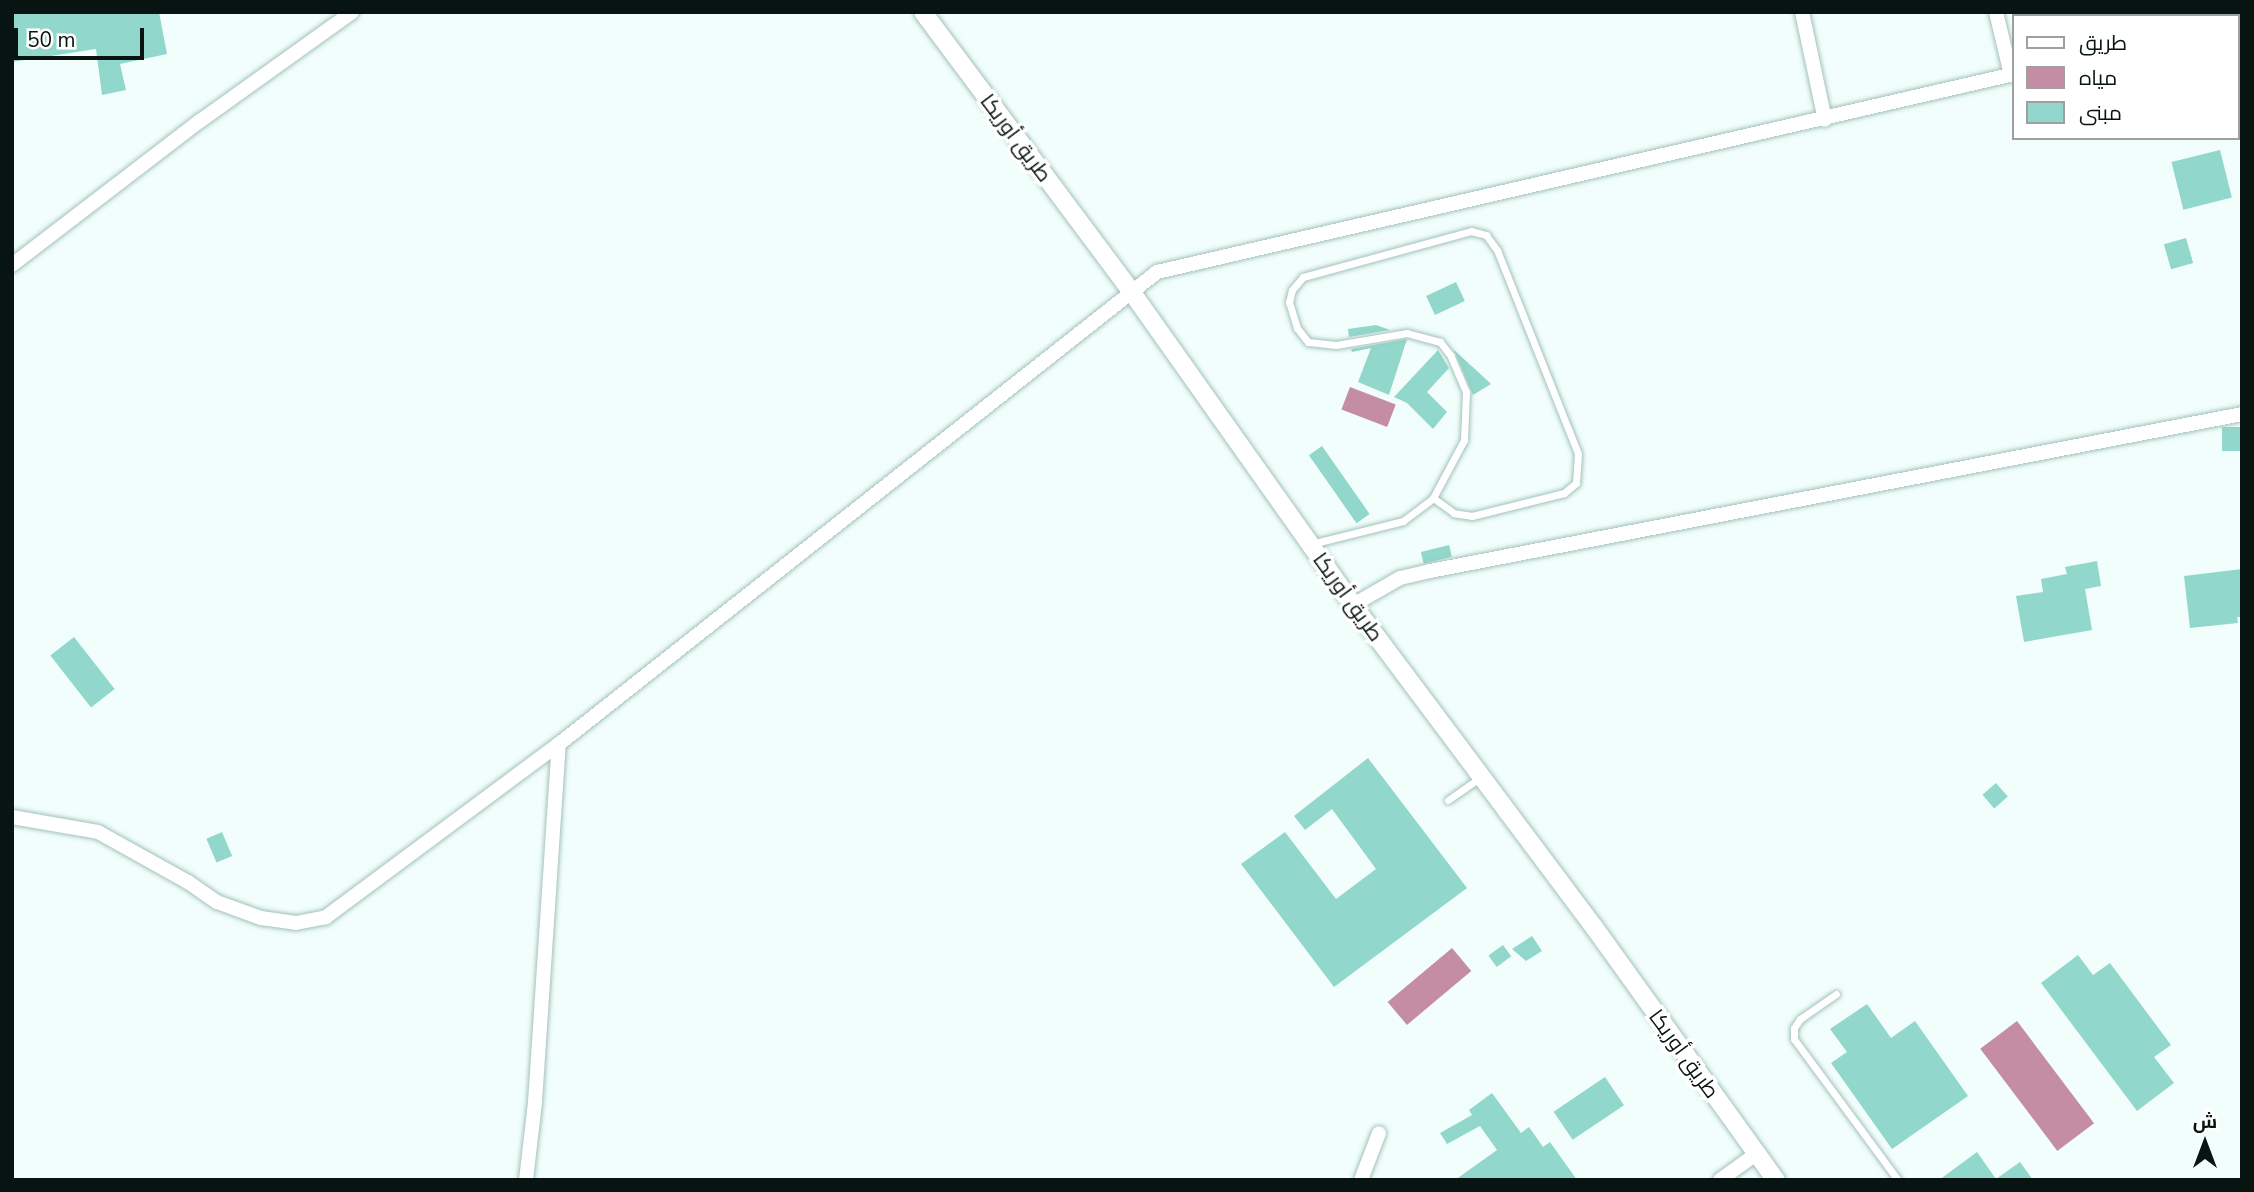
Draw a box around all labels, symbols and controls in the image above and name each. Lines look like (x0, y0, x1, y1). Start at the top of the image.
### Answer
scale bar (18, 14, 147, 58)
legend (2012, 14, 2240, 140)
text: 50 m (27, 26, 76, 54)
text: طريق (2079, 29, 2127, 57)
text: مياه (2079, 64, 2117, 92)
street label: طريق أوريكا (975, 89, 1057, 187)
text: مبنى (2079, 99, 2122, 127)
street label: طريق أوريكا (1307, 548, 1389, 646)
street label: طريق أوريكا (1643, 1005, 1725, 1103)
north arrow (2170, 1108, 2240, 1178)
text: ش (2193, 1109, 2217, 1135)

